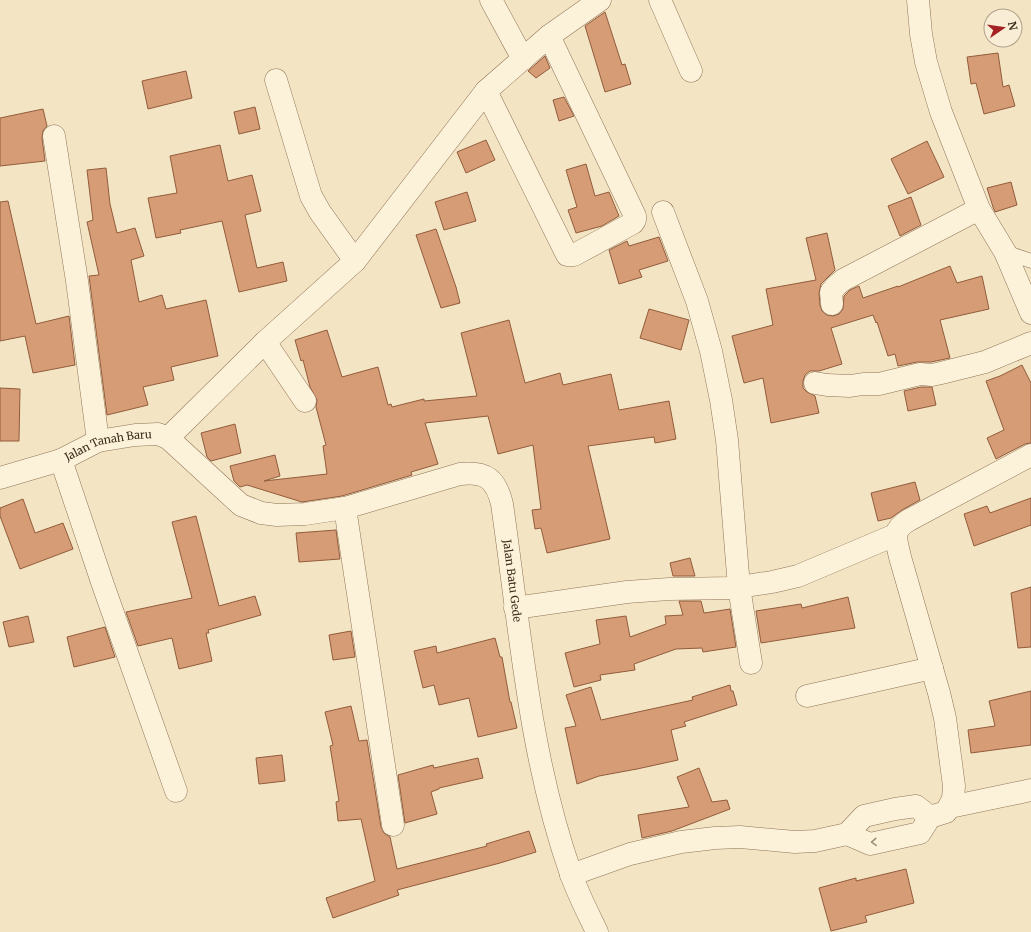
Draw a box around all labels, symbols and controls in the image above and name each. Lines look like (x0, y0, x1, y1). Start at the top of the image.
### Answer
north arrow (983, 8, 1023, 48)
text: N (1005, 20, 1021, 32)
street label: Jalan Tanah Baru (61, 427, 152, 464)
street label: Jalan Batu Gede (500, 538, 525, 623)
one-way arrow (870, 837, 877, 846)

